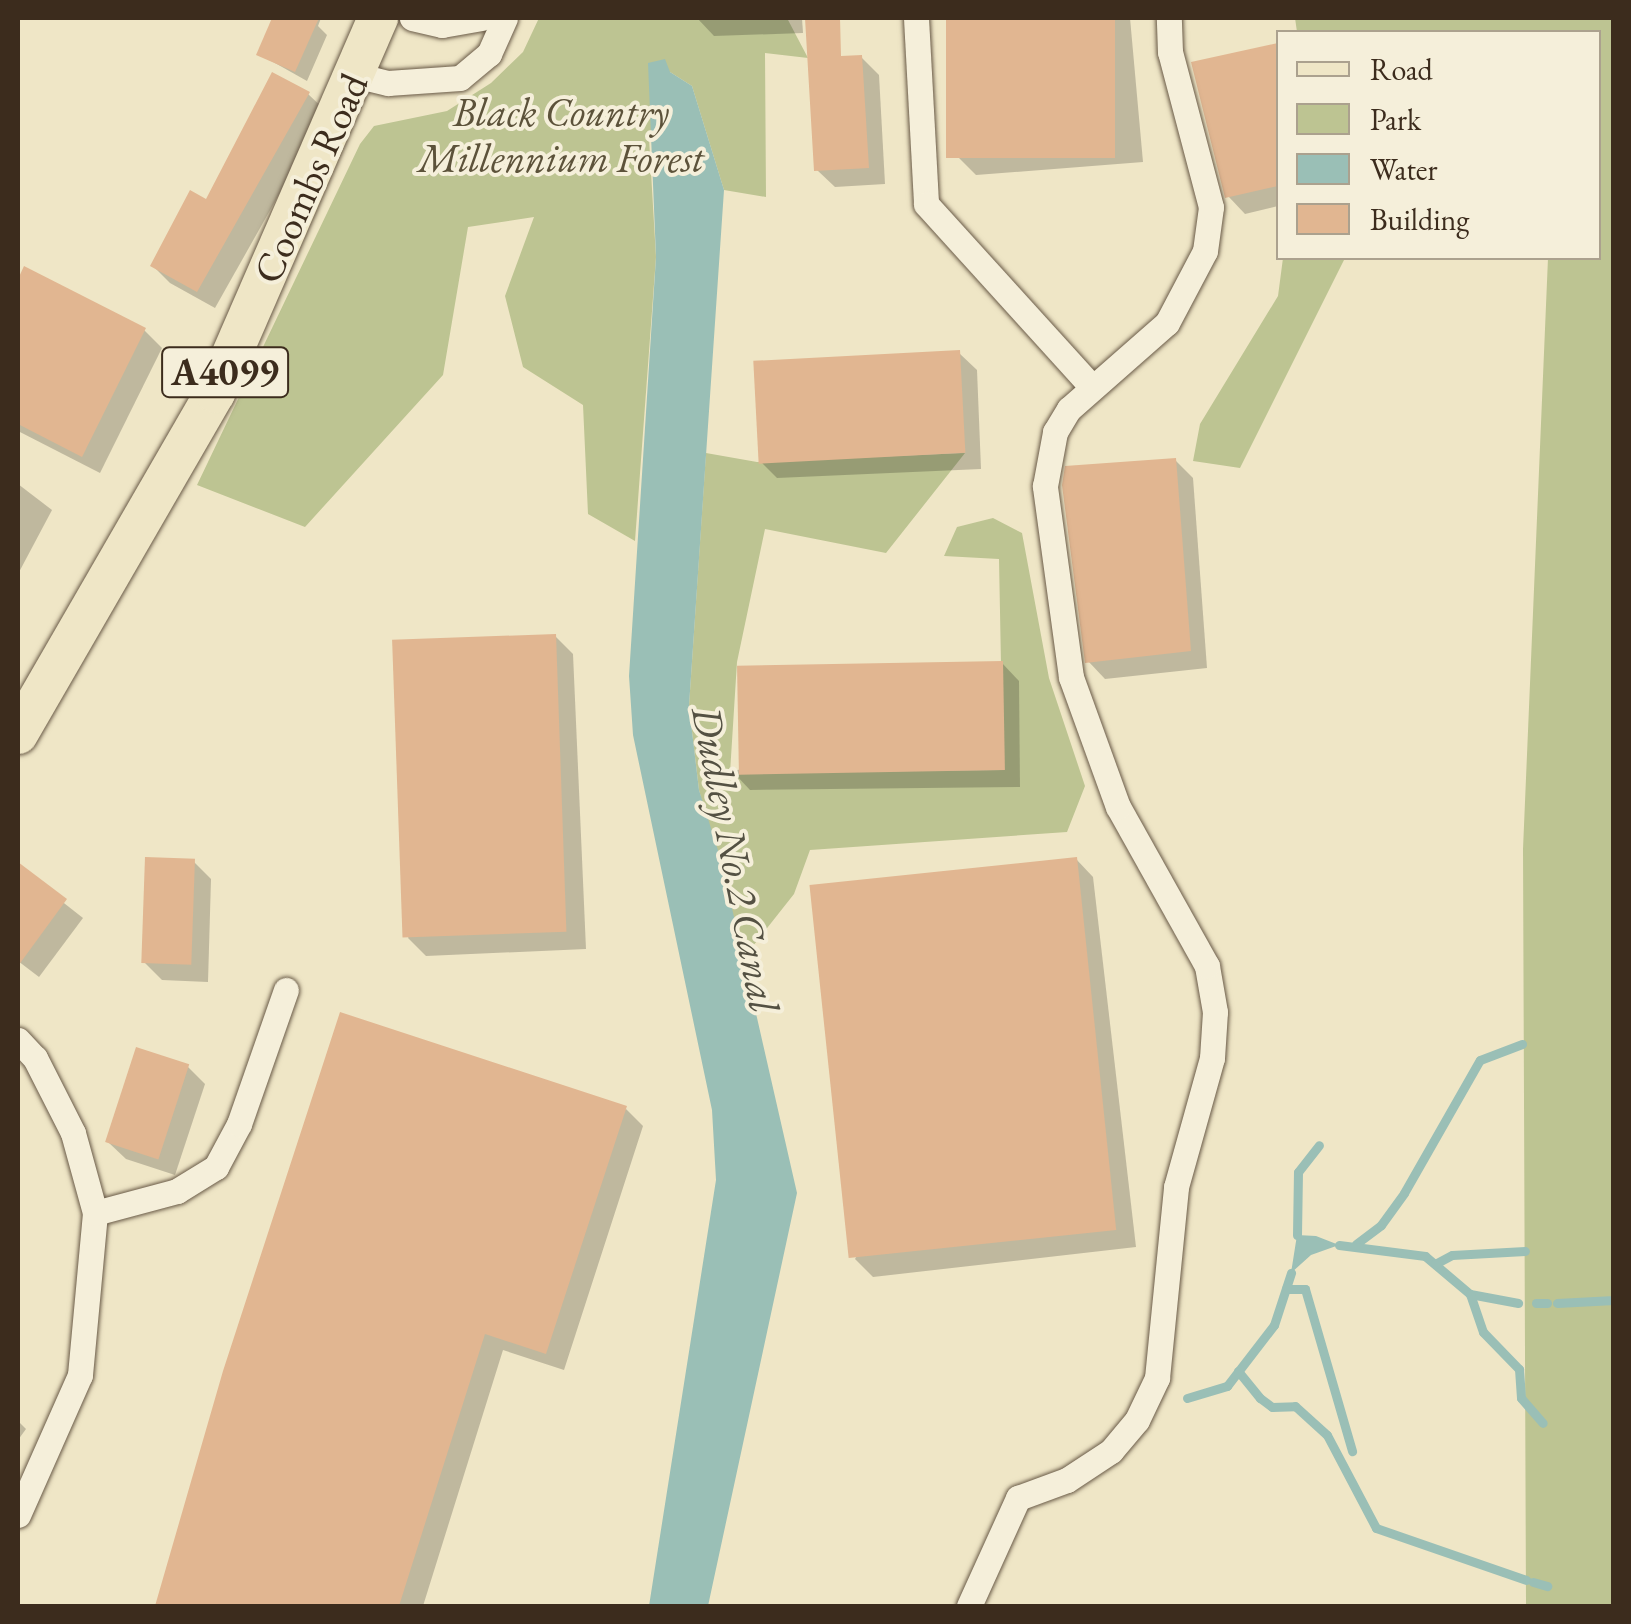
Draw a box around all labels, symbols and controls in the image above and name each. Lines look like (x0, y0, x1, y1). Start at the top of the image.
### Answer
legend (1276, 30, 1601, 260)
text: Road (1370, 50, 1433, 89)
street label: Coombs Road (242, 66, 378, 290)
park label: Black Country Millennium Forest (418, 88, 704, 182)
text: Park (1370, 100, 1421, 139)
text: Water (1370, 150, 1438, 189)
text: Building (1370, 200, 1469, 239)
road number: A4099 (160, 339, 290, 405)
water label: Dudley No.2 Canal (681, 702, 789, 1016)

